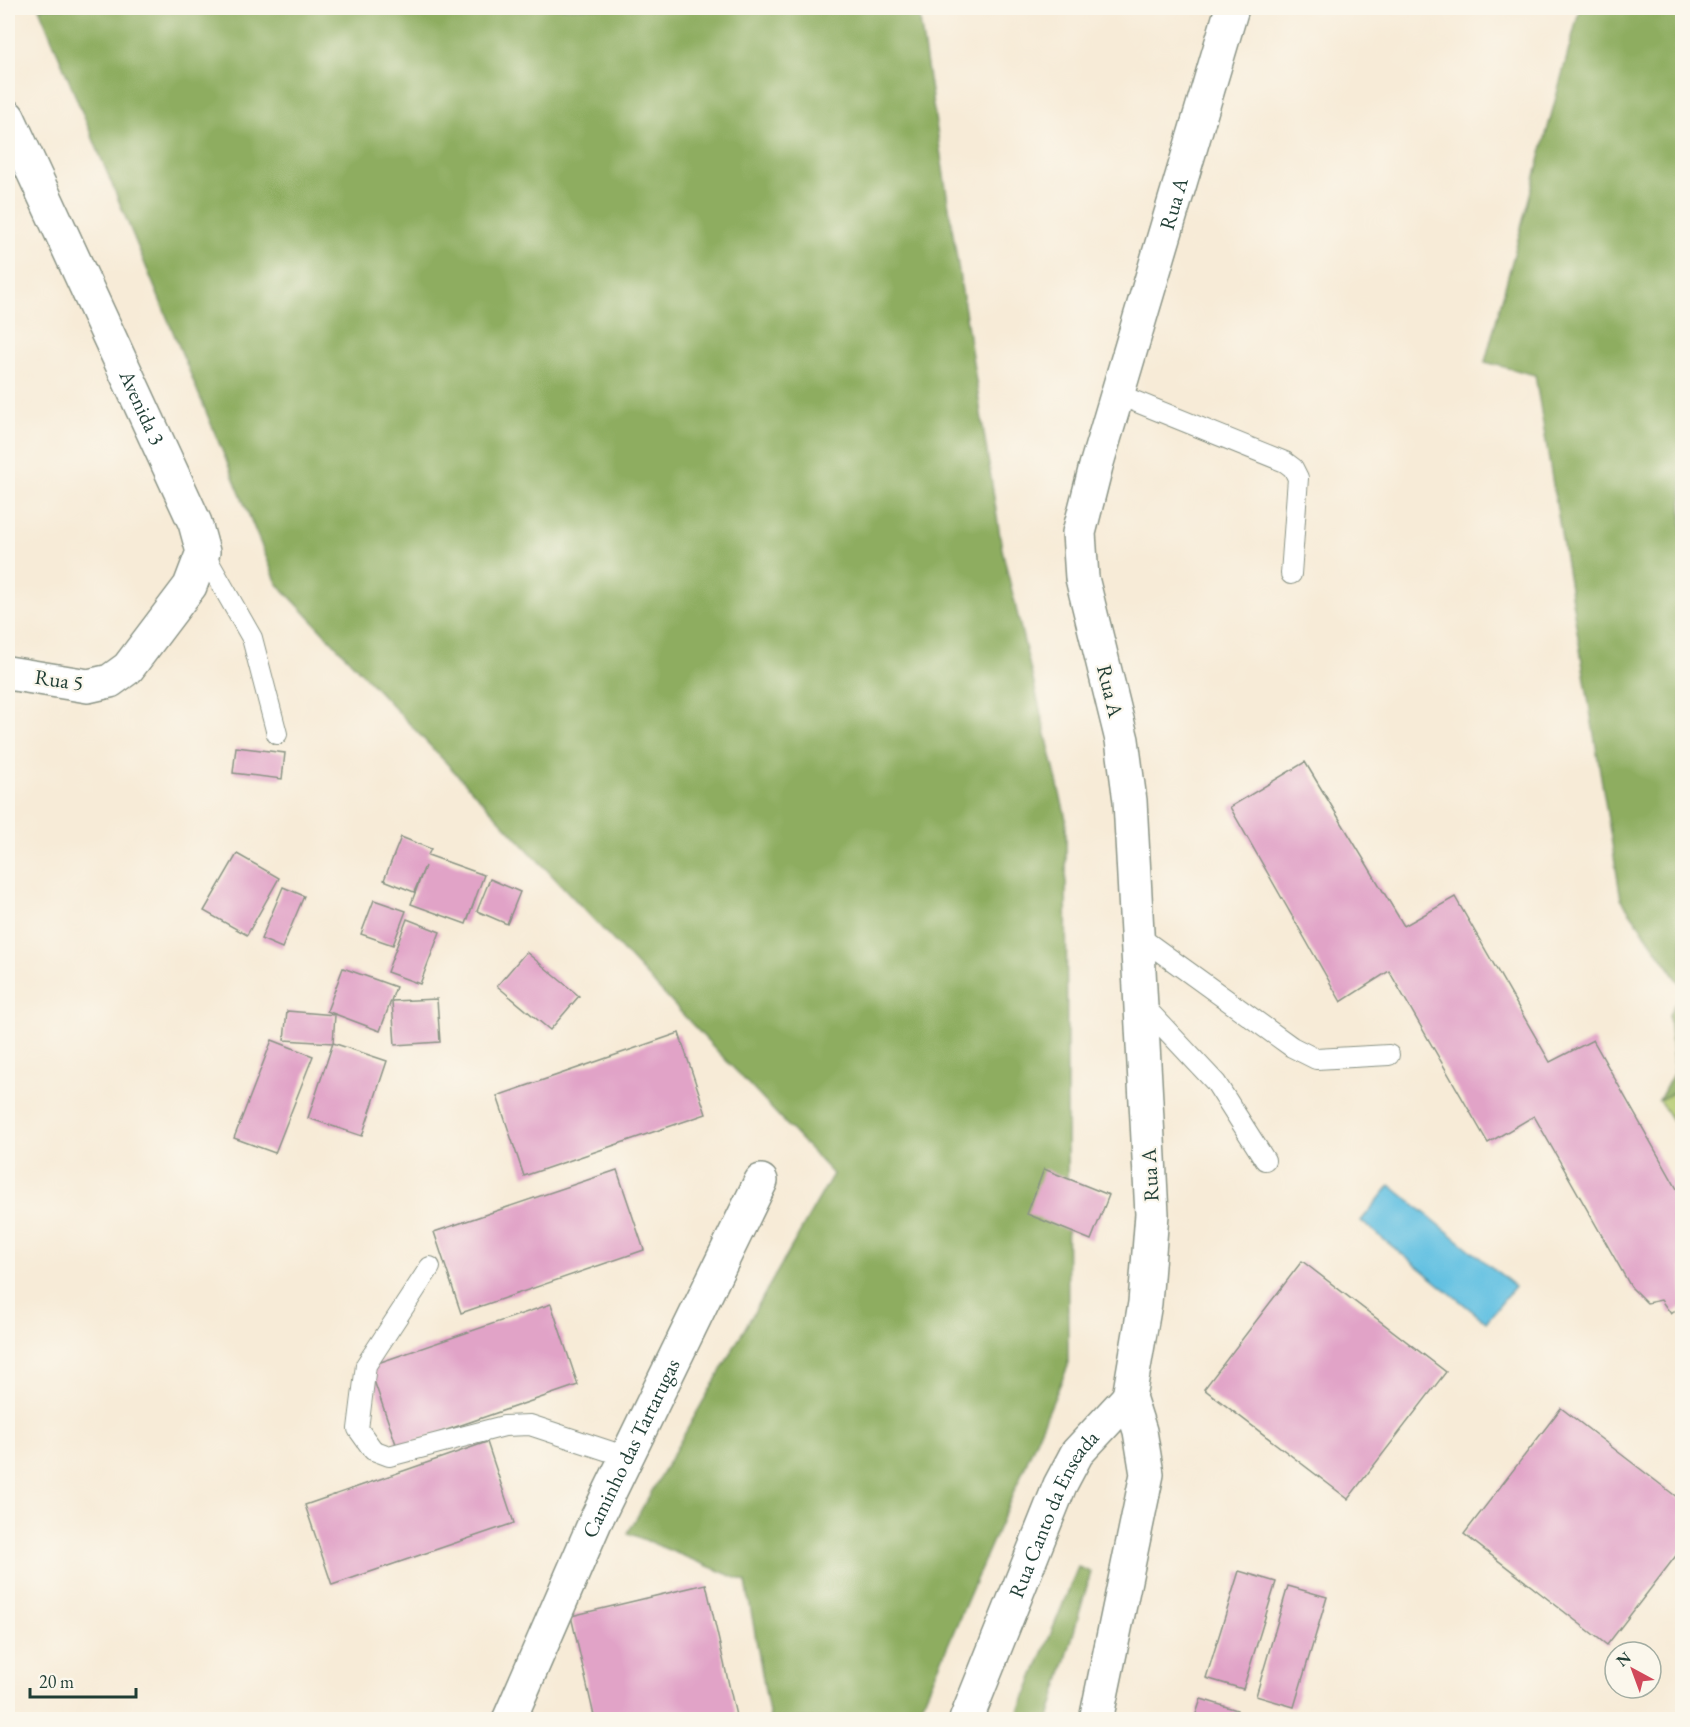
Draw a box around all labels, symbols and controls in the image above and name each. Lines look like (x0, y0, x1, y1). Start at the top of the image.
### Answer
street label: Rua A (1153, 174, 1194, 233)
street label: Avenida 3 (113, 365, 171, 449)
street label: Rua A (1091, 662, 1130, 720)
street label: Rua 5 (33, 663, 85, 696)
street label: Rua A (1135, 1147, 1164, 1202)
street label: Caminho das Tartarugas (576, 1354, 686, 1542)
street label: Rua Canto da Enseada (1002, 1424, 1105, 1602)
north arrow (1603, 1640, 1663, 1700)
text: N (1612, 1647, 1635, 1671)
scale bar (30, 1661, 136, 1699)
text: 20 m (39, 1670, 74, 1693)

